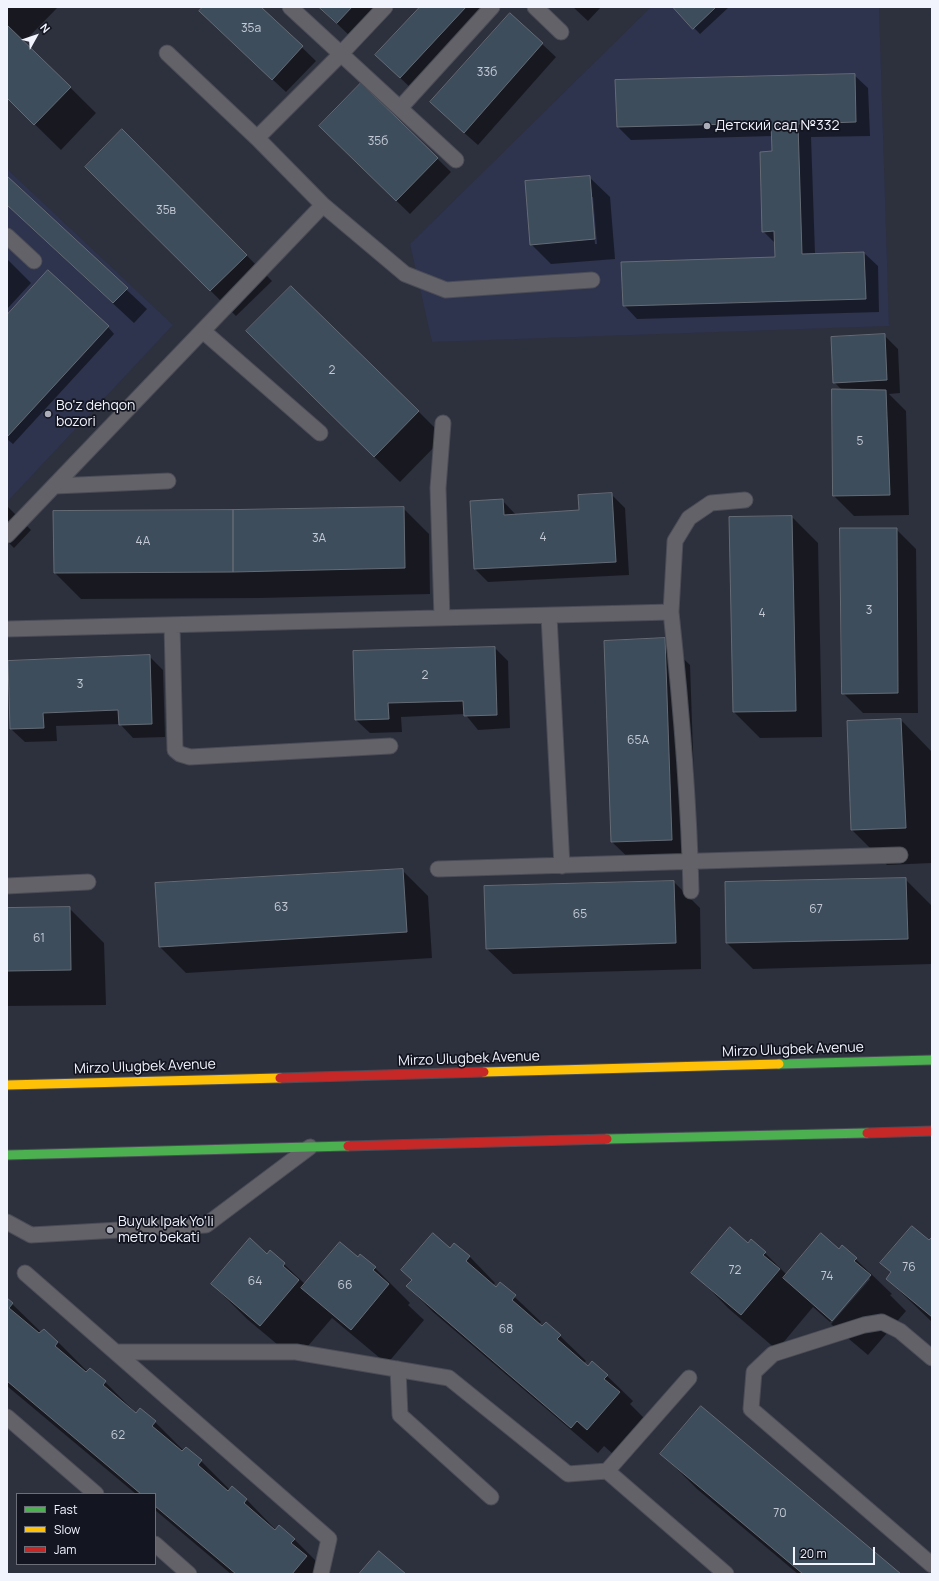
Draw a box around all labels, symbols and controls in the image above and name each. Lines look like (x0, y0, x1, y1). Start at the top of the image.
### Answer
north arrow (16, 16, 56, 56)
text: N (37, 20, 54, 36)
house number: 35a (241, 22, 261, 36)
house number: 33б (477, 66, 497, 80)
place label: Детский сад №332 (715, 118, 839, 134)
marker: Детский сад №332 (702, 121, 712, 131)
house number: 35б (368, 135, 388, 149)
house number: 35в (156, 204, 176, 218)
house number: 2 (329, 364, 335, 378)
place label: Bo'z dehqon bozori (56, 398, 135, 430)
marker: Bo'z dehqon bozori (43, 409, 53, 419)
house number: 5 (857, 435, 863, 449)
house number: 4 (539, 531, 547, 545)
house number: 3А (312, 532, 326, 546)
house number: 4А (136, 535, 150, 549)
house number: 3 (866, 604, 872, 618)
house number: 4 (758, 607, 766, 621)
house number: 2 (422, 669, 428, 683)
house number: 3 (77, 678, 83, 692)
house number: 65А (627, 734, 649, 748)
house number: 63 (274, 901, 288, 915)
house number: 67 (809, 903, 823, 917)
house number: 65 (573, 908, 587, 922)
house number: 61 (33, 932, 45, 946)
street label: Mirzo Ulugbek Avenue (722, 1039, 864, 1061)
street label: Mirzo Ulugbek Avenue (398, 1048, 540, 1070)
street label: Mirzo Ulugbek Avenue (74, 1056, 216, 1078)
place label: Buyuk Ipak Yo'li metro bekati (118, 1214, 214, 1246)
marker: Buyuk Ipak Yo'li metro bekati (105, 1225, 115, 1235)
house number: 76 (902, 1261, 916, 1275)
house number: 72 (729, 1264, 741, 1278)
house number: 74 (821, 1270, 833, 1284)
house number: 64 (248, 1275, 262, 1289)
house number: 66 (338, 1279, 352, 1293)
house number: 68 (499, 1323, 513, 1337)
house number: 62 (111, 1429, 125, 1443)
legend (16, 1493, 156, 1565)
text: Fast (54, 1501, 78, 1518)
house number: 70 (773, 1507, 787, 1521)
text: Slow (54, 1521, 80, 1538)
scale bar (795, 1539, 877, 1565)
text: Jam (54, 1541, 76, 1558)
text: 20 m (800, 1545, 827, 1562)

